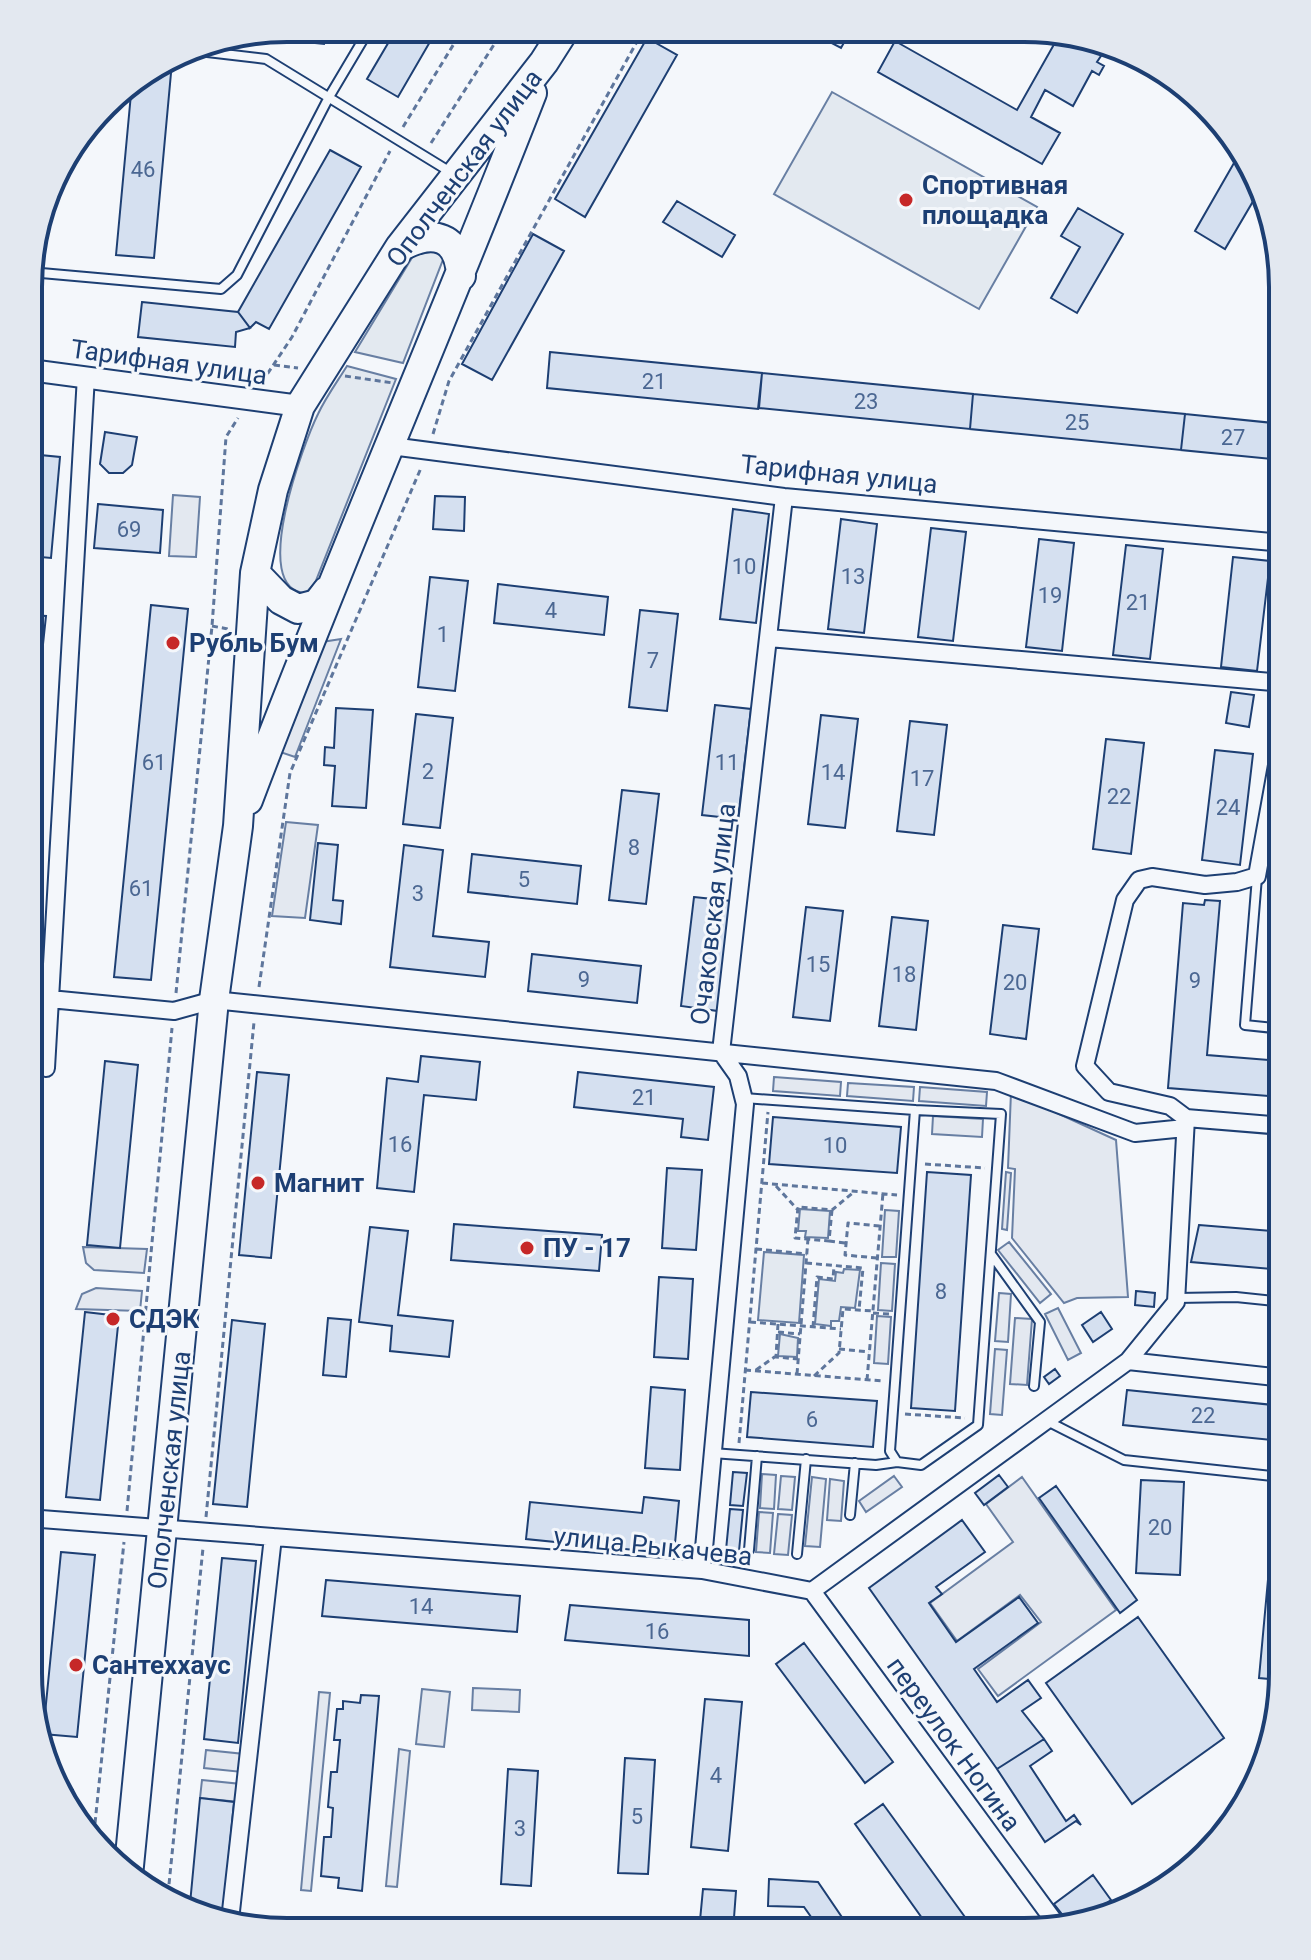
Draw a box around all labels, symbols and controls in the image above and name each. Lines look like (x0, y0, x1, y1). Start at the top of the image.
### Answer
street label: Ополченская улица (380, 63, 548, 273)
house number: 46 (131, 157, 155, 182)
place label: Спортивная площадка (922, 170, 1068, 230)
marker: Спортивная площадка (897, 191, 915, 209)
street label: Тарифная улица (69, 333, 269, 391)
house number: 21 (642, 369, 666, 394)
house number: 23 (854, 389, 878, 414)
house number: 25 (1065, 410, 1089, 435)
house number: 27 (1221, 425, 1245, 450)
street label: Тарифная улица (739, 449, 939, 499)
house number: 69 (117, 517, 141, 542)
house number: 10 (732, 554, 756, 579)
house number: 13 (841, 564, 865, 589)
house number: 19 (1038, 583, 1062, 608)
house number: 21 (1126, 590, 1150, 615)
house number: 4 (545, 598, 557, 623)
house number: 1 (437, 622, 449, 647)
place label: Рубль Бум (189, 628, 319, 658)
marker: Рубль Бум (164, 634, 182, 652)
house number: 7 (647, 648, 659, 673)
house number: 61 (142, 750, 166, 775)
house number: 11 (715, 750, 739, 775)
house number: 2 (422, 759, 434, 784)
house number: 14 (821, 760, 845, 785)
house number: 17 (910, 766, 934, 791)
house number: 22 (1107, 784, 1131, 809)
house number: 24 (1216, 795, 1240, 820)
street label: Очаковская улица (684, 801, 742, 1027)
house number: 8 (628, 835, 640, 860)
house number: 5 (518, 867, 530, 892)
house number: 61 (129, 876, 153, 901)
house number: 3 (412, 881, 424, 906)
house number: 15 (806, 952, 830, 977)
house number: 18 (892, 962, 916, 987)
house number: 9 (578, 967, 590, 992)
house number: 9 (1189, 968, 1201, 993)
house number: 20 (1003, 970, 1027, 995)
house number: 21 (632, 1085, 656, 1110)
house number: 16 (388, 1132, 412, 1157)
house number: 10 (823, 1133, 847, 1158)
place label: Магнит (274, 1168, 364, 1198)
marker: Магнит (249, 1174, 267, 1192)
place label: ПУ - 17 (543, 1233, 631, 1263)
marker: ПУ - 17 (518, 1239, 536, 1257)
house number: 8 (935, 1279, 947, 1304)
place label: СДЭК (129, 1304, 199, 1334)
marker: СДЭК (104, 1310, 122, 1328)
street label: Ополченская улица (142, 1349, 196, 1591)
house number: 22 (1191, 1403, 1215, 1428)
house number: 6 (806, 1407, 818, 1432)
house number: 20 (1148, 1515, 1172, 1540)
street label: улица Рыкачева (552, 1521, 754, 1571)
house number: 14 (409, 1594, 433, 1619)
house number: 16 (645, 1619, 669, 1644)
place label: Сантеххаус (92, 1650, 231, 1680)
street label: переулок Ногина (881, 1651, 1027, 1837)
marker: Сантеххаус (67, 1656, 85, 1674)
house number: 4 (710, 1763, 722, 1788)
house number: 5 (631, 1804, 643, 1829)
house number: 3 (514, 1816, 526, 1841)

